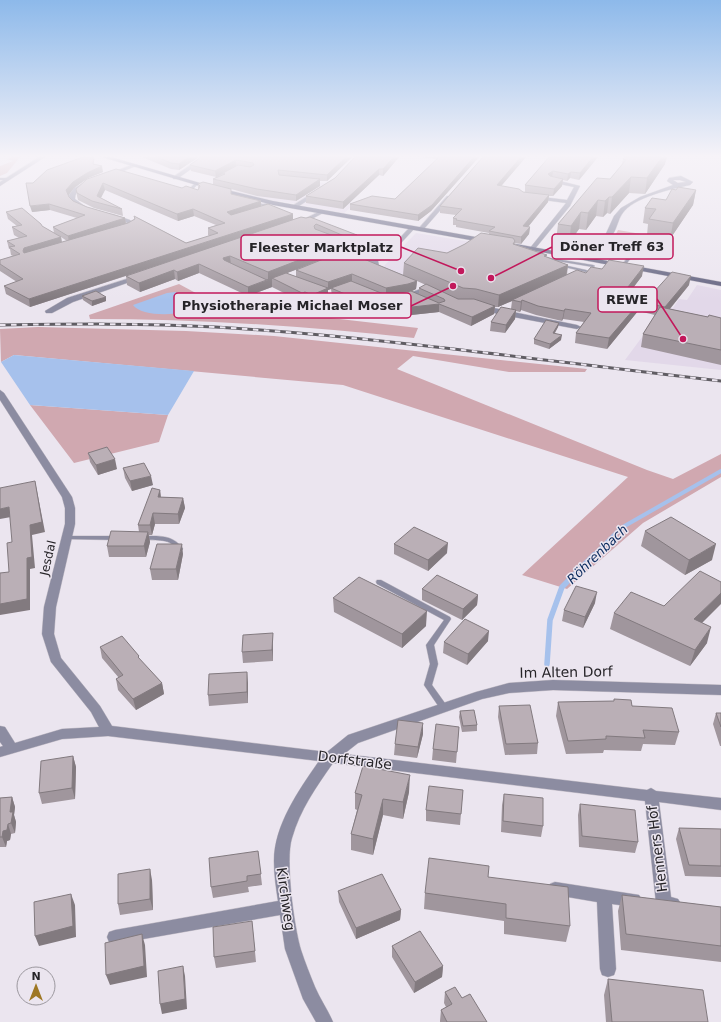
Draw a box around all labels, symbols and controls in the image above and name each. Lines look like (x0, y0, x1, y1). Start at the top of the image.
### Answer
callout: Döner Treff 63 (552, 234, 673, 259)
callout: Fleester Marktplatz (241, 235, 401, 260)
text: Döner Treff 63 (560, 239, 664, 254)
text: Fleester Marktplatz (249, 240, 393, 255)
callout: REWE (598, 287, 657, 312)
text: REWE (606, 292, 648, 307)
callout: Physiotherapie Michael Moser (174, 293, 411, 318)
text: Physiotherapie Michael Moser (182, 298, 403, 313)
water label: Röhrenbach (564, 522, 631, 587)
street label: Jesdal (37, 539, 59, 578)
street label: Im Alten Dorf (519, 663, 614, 681)
street label: Dorfstraße (317, 748, 393, 772)
street label: Henners Hof (644, 804, 670, 893)
street label: Kirchweg (274, 866, 298, 932)
north arrow (16, 966, 56, 1006)
text: N (31, 970, 41, 983)

